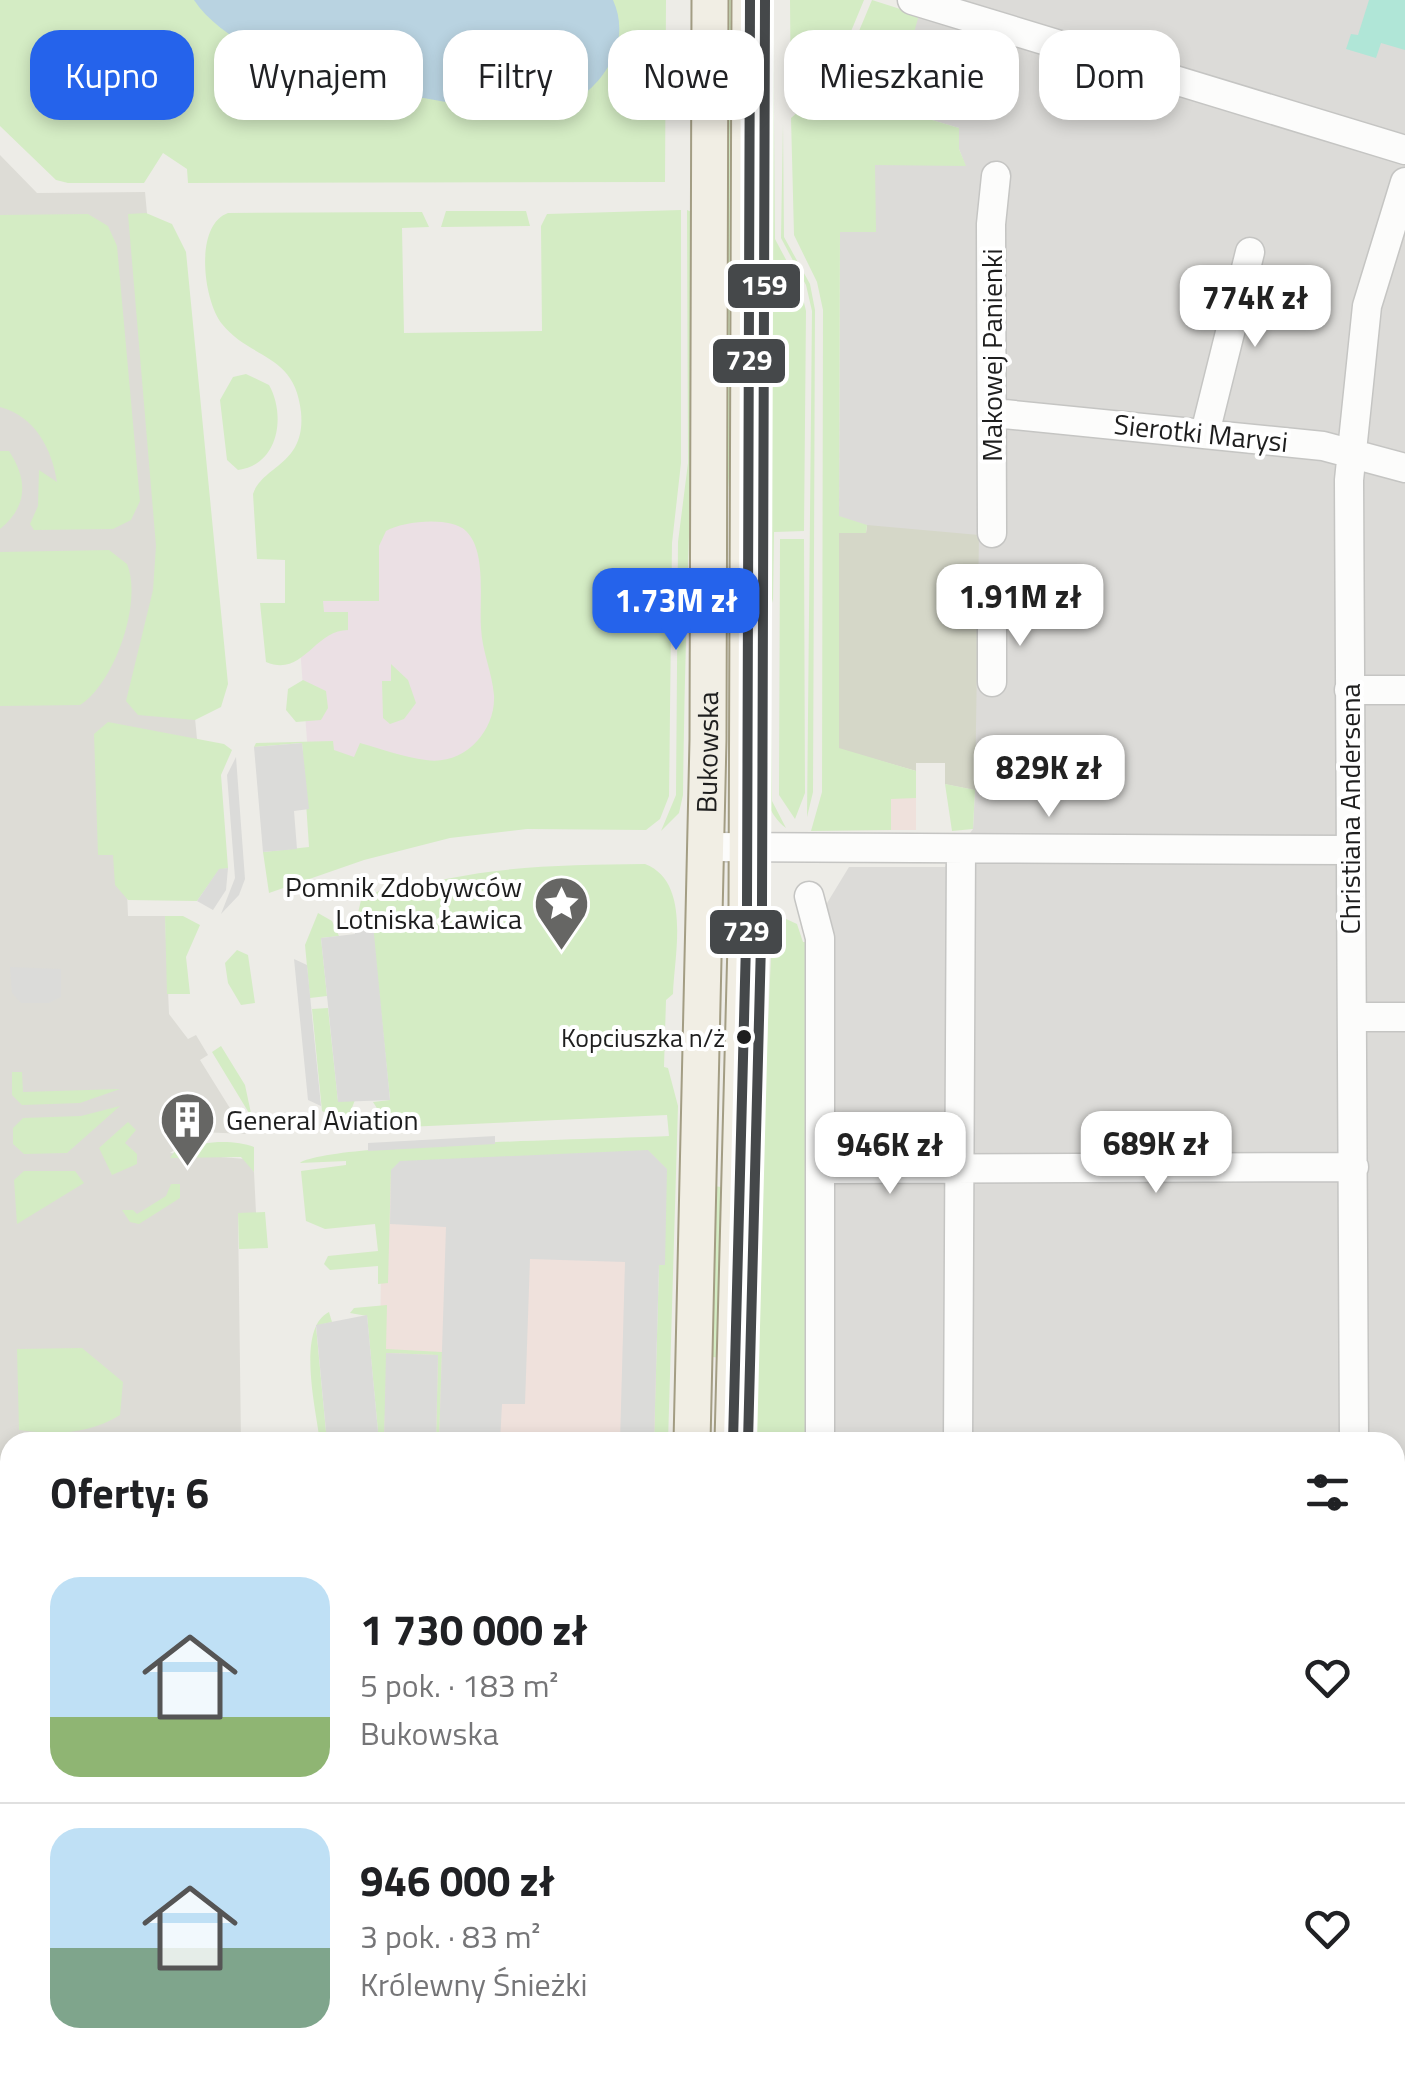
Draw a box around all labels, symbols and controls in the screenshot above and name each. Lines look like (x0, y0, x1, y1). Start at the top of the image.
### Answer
chip: Kupno (30, 30, 194, 120)
chip: Wynajem (214, 30, 423, 120)
chip: Filtry (443, 30, 588, 120)
chip: Nowe (608, 30, 764, 120)
chip: Mieszkanie (784, 30, 1019, 120)
chip: Dom (1039, 30, 1180, 120)
street label: Makowej Panienki (970, 248, 1013, 462)
line badge: 159 (726, 262, 802, 310)
text: 159 (740, 263, 788, 306)
pin: 774K zł (1163, 265, 1347, 350)
text: 774K zł (1202, 273, 1308, 321)
line badge: 729 (711, 337, 787, 385)
text: 729 (725, 338, 773, 381)
street label: Sierotki Marysi (1112, 402, 1290, 463)
pin: 1.91M zł (917, 564, 1123, 649)
pin: 1.73M zł (573, 568, 779, 653)
text: 1.91M zł (958, 572, 1082, 620)
text: 1.73M zł (614, 576, 738, 624)
street label: Christiana Andersena (1328, 684, 1371, 934)
street label: Bukowska (684, 691, 729, 813)
pin: 829K zł (957, 735, 1141, 820)
text: 829K zł (996, 743, 1102, 791)
place label: Pomnik Zdobywców Lotniska Ławica (285, 865, 522, 940)
place icon: Pomnik Zdobywców Lotniska Ławica (531, 873, 591, 952)
line badge: 729 (708, 908, 784, 956)
text: 729 (722, 909, 770, 952)
place label: Kopciuszka n/ż (561, 1018, 725, 1057)
marker: Kopciuszka n/ż (734, 1027, 754, 1047)
building icon: General Aviation (157, 1090, 217, 1169)
place label: General Aviation (226, 1098, 419, 1141)
pin: 689K zł (1064, 1111, 1248, 1196)
pin: 946K zł (798, 1112, 982, 1197)
text: 689K zł (1103, 1119, 1209, 1167)
text: 946K zł (837, 1120, 943, 1168)
text: Oferty: 6 (50, 1460, 209, 1524)
icon: filters (1300, 1465, 1355, 1520)
text: 1 730 000 zł (360, 1597, 587, 1661)
icon: home (130, 1617, 250, 1737)
icon: heart (1300, 1650, 1355, 1705)
text: 5 pok. · 183 m² (360, 1661, 559, 1709)
text: Bukowska (360, 1709, 499, 1757)
text: 946 000 zł (360, 1848, 555, 1912)
icon: home (130, 1868, 250, 1988)
icon: heart (1300, 1901, 1355, 1956)
text: 3 pok. · 83 m² (360, 1912, 541, 1960)
text: Królewny Śnieżki (360, 1960, 588, 2008)

